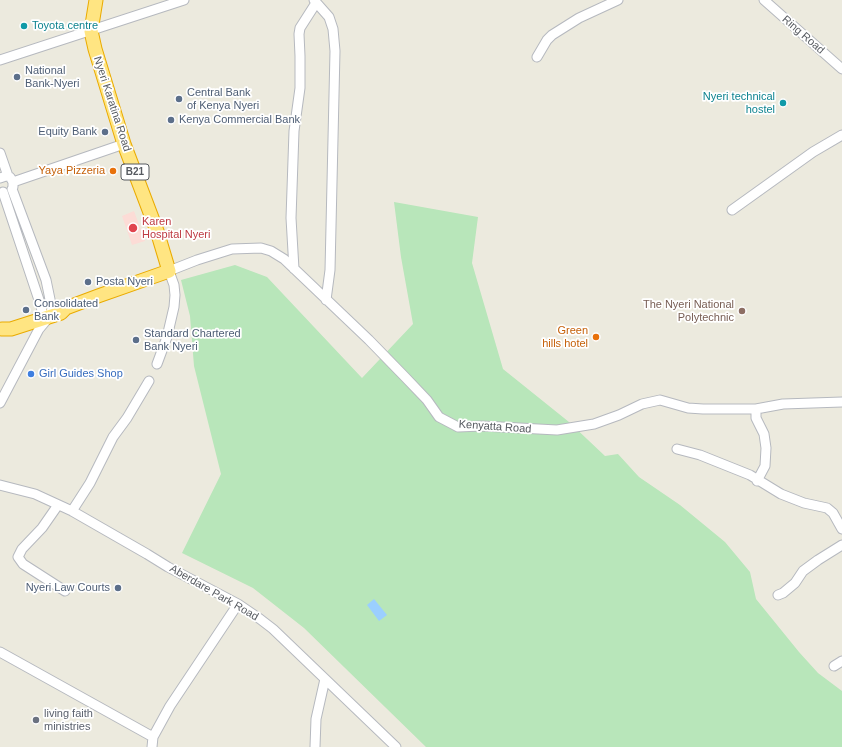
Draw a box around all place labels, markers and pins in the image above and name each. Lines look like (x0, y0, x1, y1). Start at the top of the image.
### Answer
place label: Toyota centre (32, 19, 98, 33)
marker: Toyota centre (19, 21, 29, 31)
place label: National Bank-Nyeri (25, 64, 79, 90)
marker: National Bank-Nyeri (12, 72, 22, 82)
place label: Central Bank of Kenya Nyeri (187, 86, 259, 112)
place label: Nyeri technical hostel (703, 90, 775, 116)
marker: Central Bank of Kenya Nyeri (174, 94, 184, 104)
marker: Nyeri technical hostel (778, 98, 788, 108)
place label: Kenya Commercial Bank (179, 113, 300, 127)
marker: Kenya Commercial Bank (166, 115, 176, 125)
place label: Equity Bank (38, 125, 97, 139)
marker: Equity Bank (100, 127, 110, 137)
place label: Yaya Pizzeria (39, 164, 105, 178)
marker: Yaya Pizzeria (108, 166, 118, 176)
place label: Karen Hospital Nyeri (142, 215, 210, 241)
marker: Karen Hospital Nyeri (127, 222, 139, 234)
place label: Posta Nyeri (96, 275, 153, 289)
marker: Posta Nyeri (83, 277, 93, 287)
place label: Consolidated Bank (34, 297, 98, 323)
place label: The Nyeri National Polytechnic (643, 298, 734, 324)
marker: Consolidated Bank (21, 305, 31, 315)
marker: The Nyeri National Polytechnic (737, 306, 747, 316)
place label: Green hills hotel (542, 324, 588, 350)
place label: Standard Chartered Bank Nyeri (144, 327, 241, 353)
marker: Green hills hotel (591, 332, 601, 342)
marker: Standard Chartered Bank Nyeri (131, 335, 141, 345)
place label: Girl Guides Shop (39, 367, 123, 381)
marker: Girl Guides Shop (26, 369, 36, 379)
place label: Nyeri Law Courts (26, 581, 110, 595)
marker: Nyeri Law Courts (113, 583, 123, 593)
place label: living faith ministries (44, 707, 93, 733)
marker: living faith ministries (31, 715, 41, 725)

